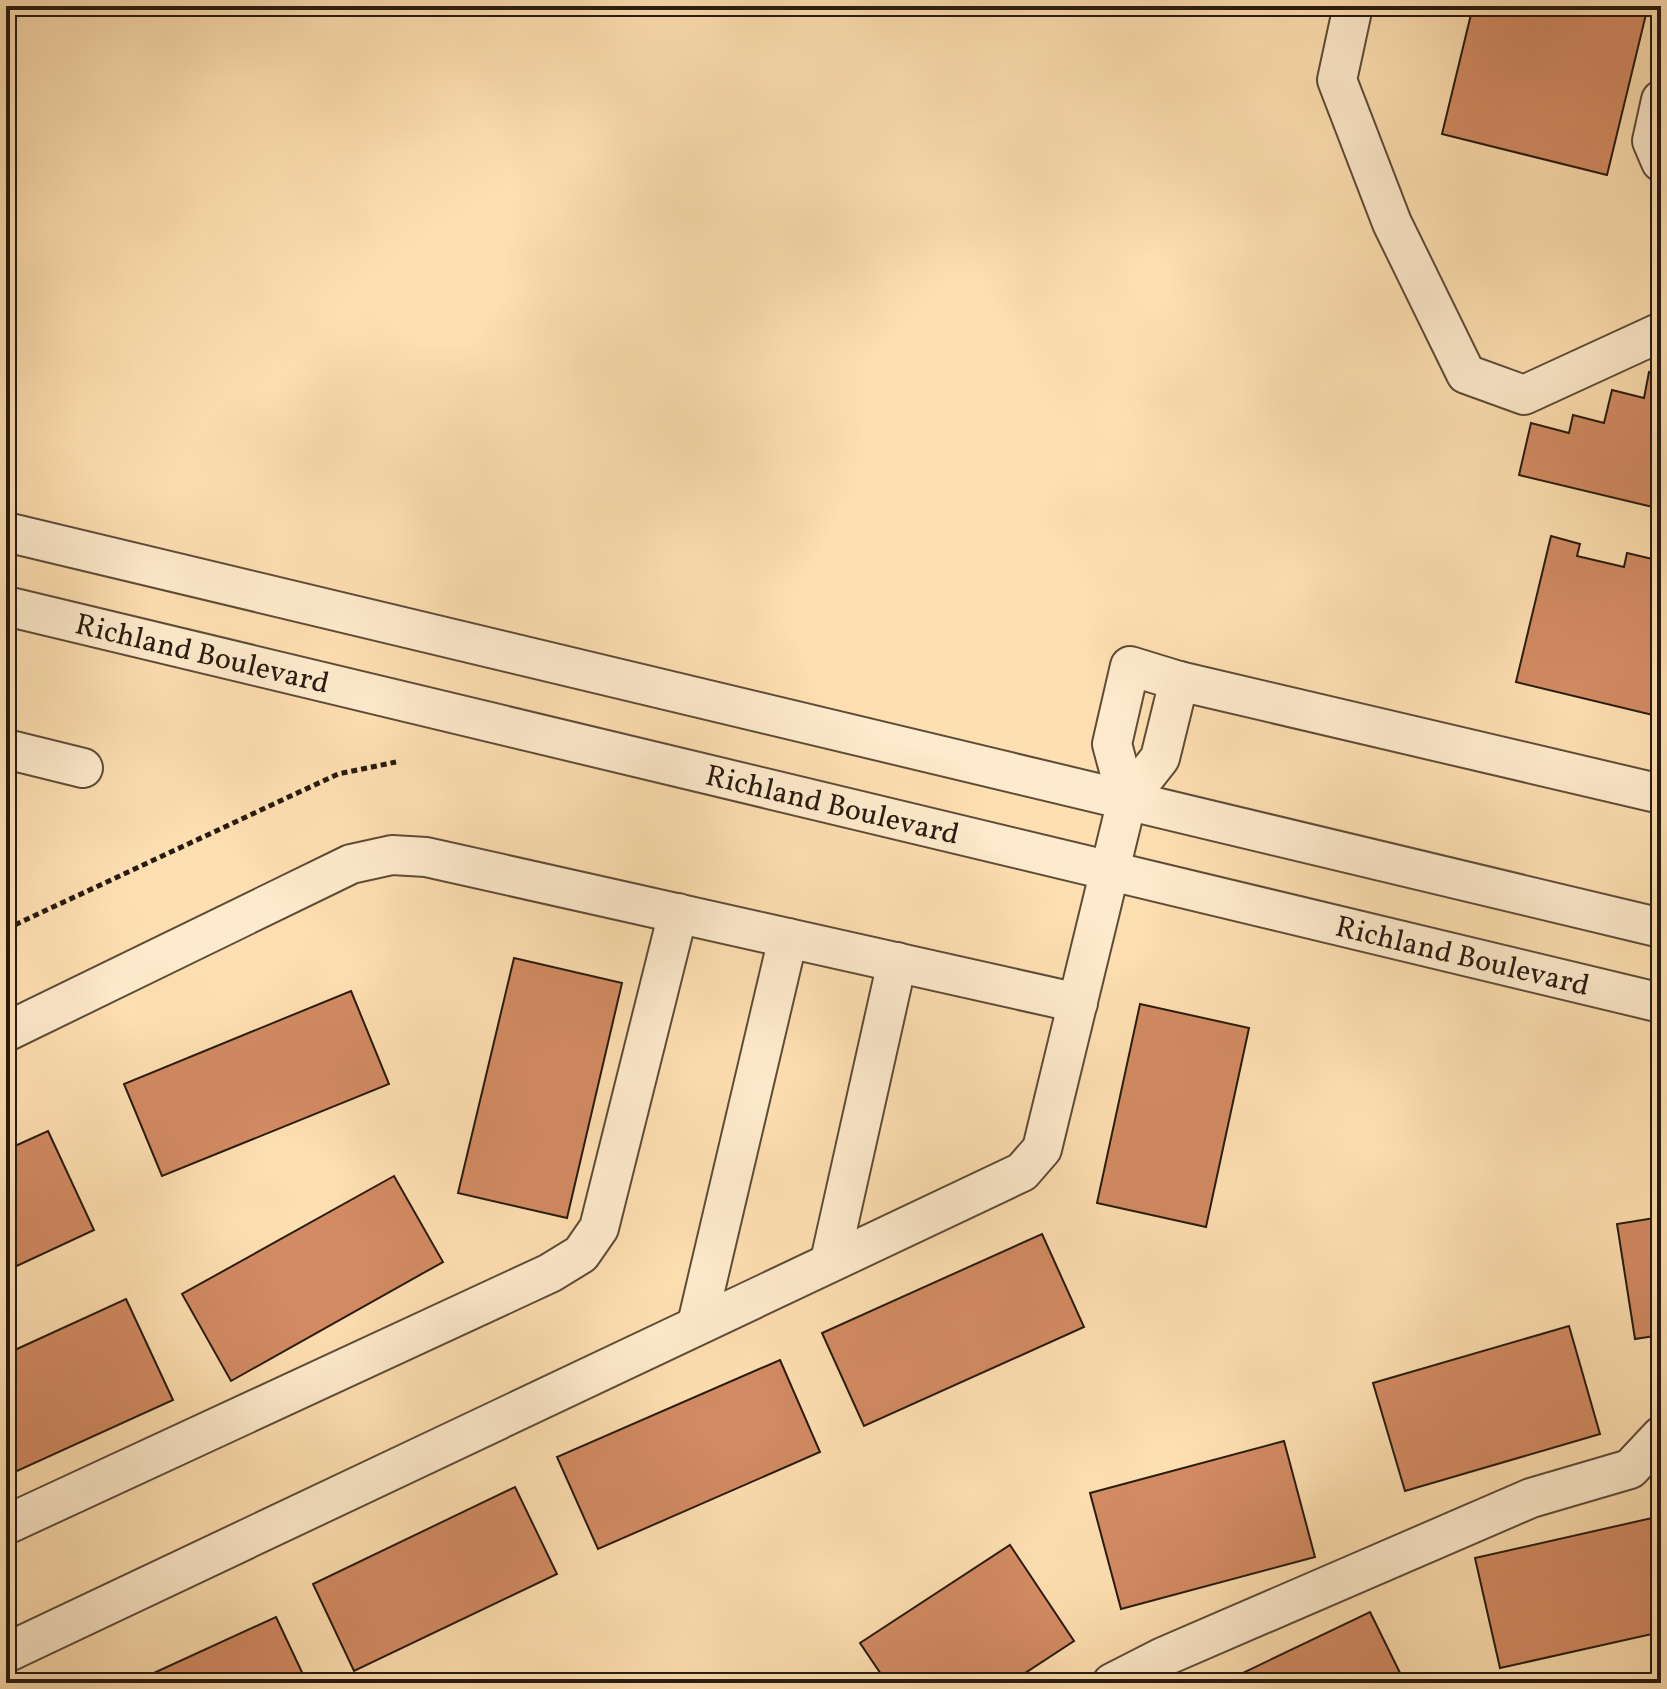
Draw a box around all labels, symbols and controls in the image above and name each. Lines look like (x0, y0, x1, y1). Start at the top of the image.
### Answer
street label: Richland Boulevard (71, 604, 333, 706)
street label: Richland Boulevard (701, 756, 963, 857)
street label: Richland Boulevard (1331, 907, 1593, 1008)

